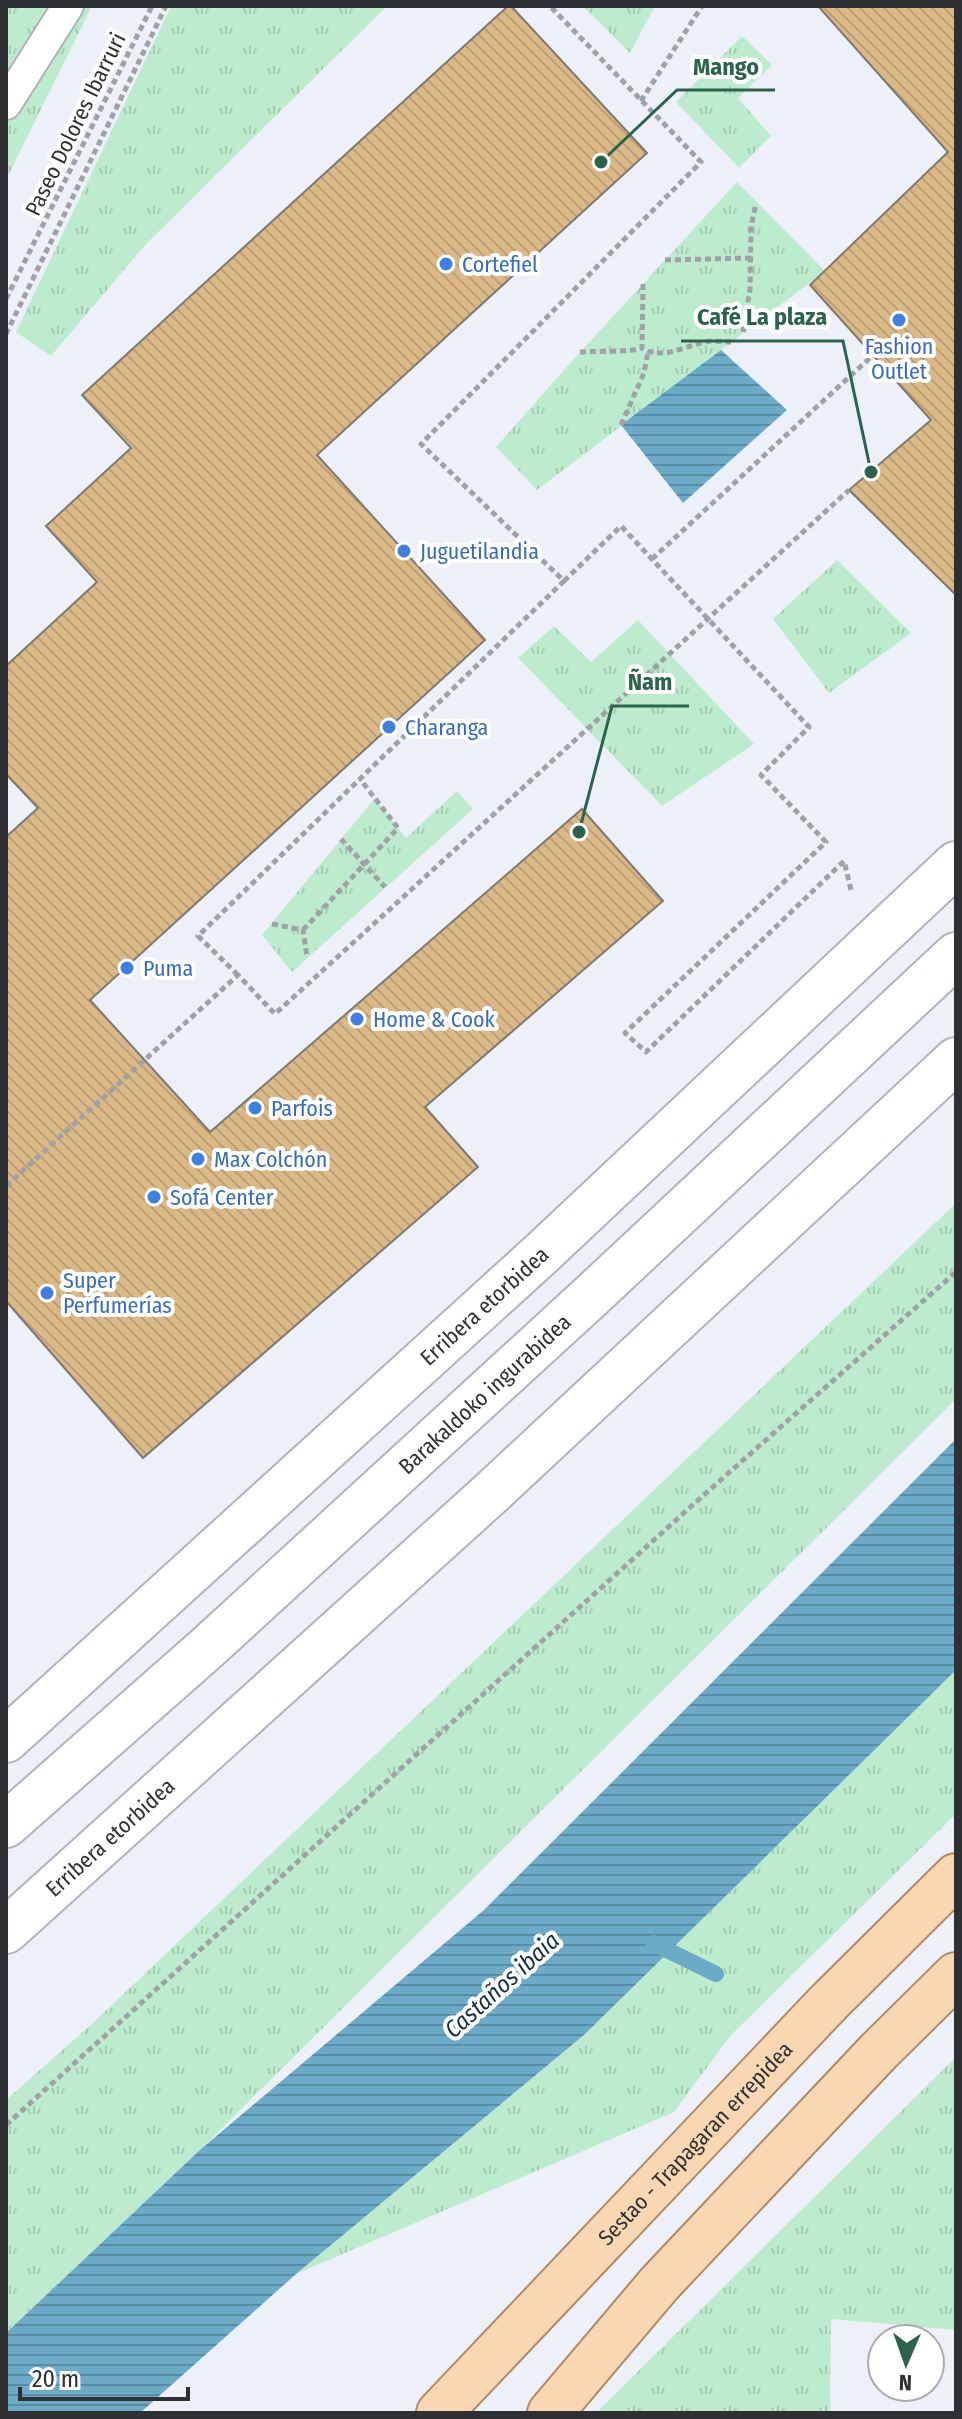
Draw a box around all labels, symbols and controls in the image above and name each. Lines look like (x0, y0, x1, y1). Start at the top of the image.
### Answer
street label: Paseo Dolores Ibarruri (19, 28, 131, 220)
callout: Mango (677, 42, 775, 90)
text: Mango (693, 53, 759, 81)
place label: Cortefiel (462, 251, 538, 278)
marker: Cortefiel (437, 255, 455, 273)
callout: Café La plaza (681, 293, 843, 341)
text: Café La plaza (697, 303, 827, 331)
marker: Fashion Outlet (890, 311, 908, 329)
place label: Fashion Outlet (865, 333, 933, 385)
place label: Juguetilandia (420, 538, 539, 565)
marker: Juguetilandia (395, 542, 413, 560)
callout: Ñam (612, 658, 689, 706)
text: Ñam (628, 668, 672, 696)
place label: Charanga (405, 714, 488, 741)
marker: Charanga (380, 718, 398, 736)
place label: Puma (143, 955, 193, 982)
marker: Puma (118, 959, 136, 977)
place label: Home & Cook (373, 1006, 496, 1033)
marker: Home & Cook (348, 1010, 366, 1028)
place label: Parfois (271, 1095, 333, 1122)
marker: Parfois (246, 1099, 264, 1117)
place label: Max Colchón (214, 1146, 327, 1173)
marker: Max Colchón (189, 1150, 207, 1168)
place label: Sofá Center (170, 1184, 274, 1211)
marker: Sofá Center (145, 1188, 163, 1206)
street label: Erribera etorbidea (415, 1241, 554, 1371)
place label: Super Perfumerías (63, 1267, 172, 1319)
marker: Super Perfumerías (38, 1284, 56, 1302)
street label: Barakaldoko ingurabidea (393, 1309, 576, 1480)
street label: Erribera etorbidea (40, 1773, 180, 1903)
water label: Castaños ibaia (439, 1926, 565, 2044)
street label: Sestao - Trapagaran errepidea (592, 2036, 798, 2251)
north arrow (866, 2323, 946, 2403)
scale bar (20, 2351, 188, 2401)
text: 20 m (32, 2365, 79, 2393)
text: N (898, 2369, 912, 2396)

